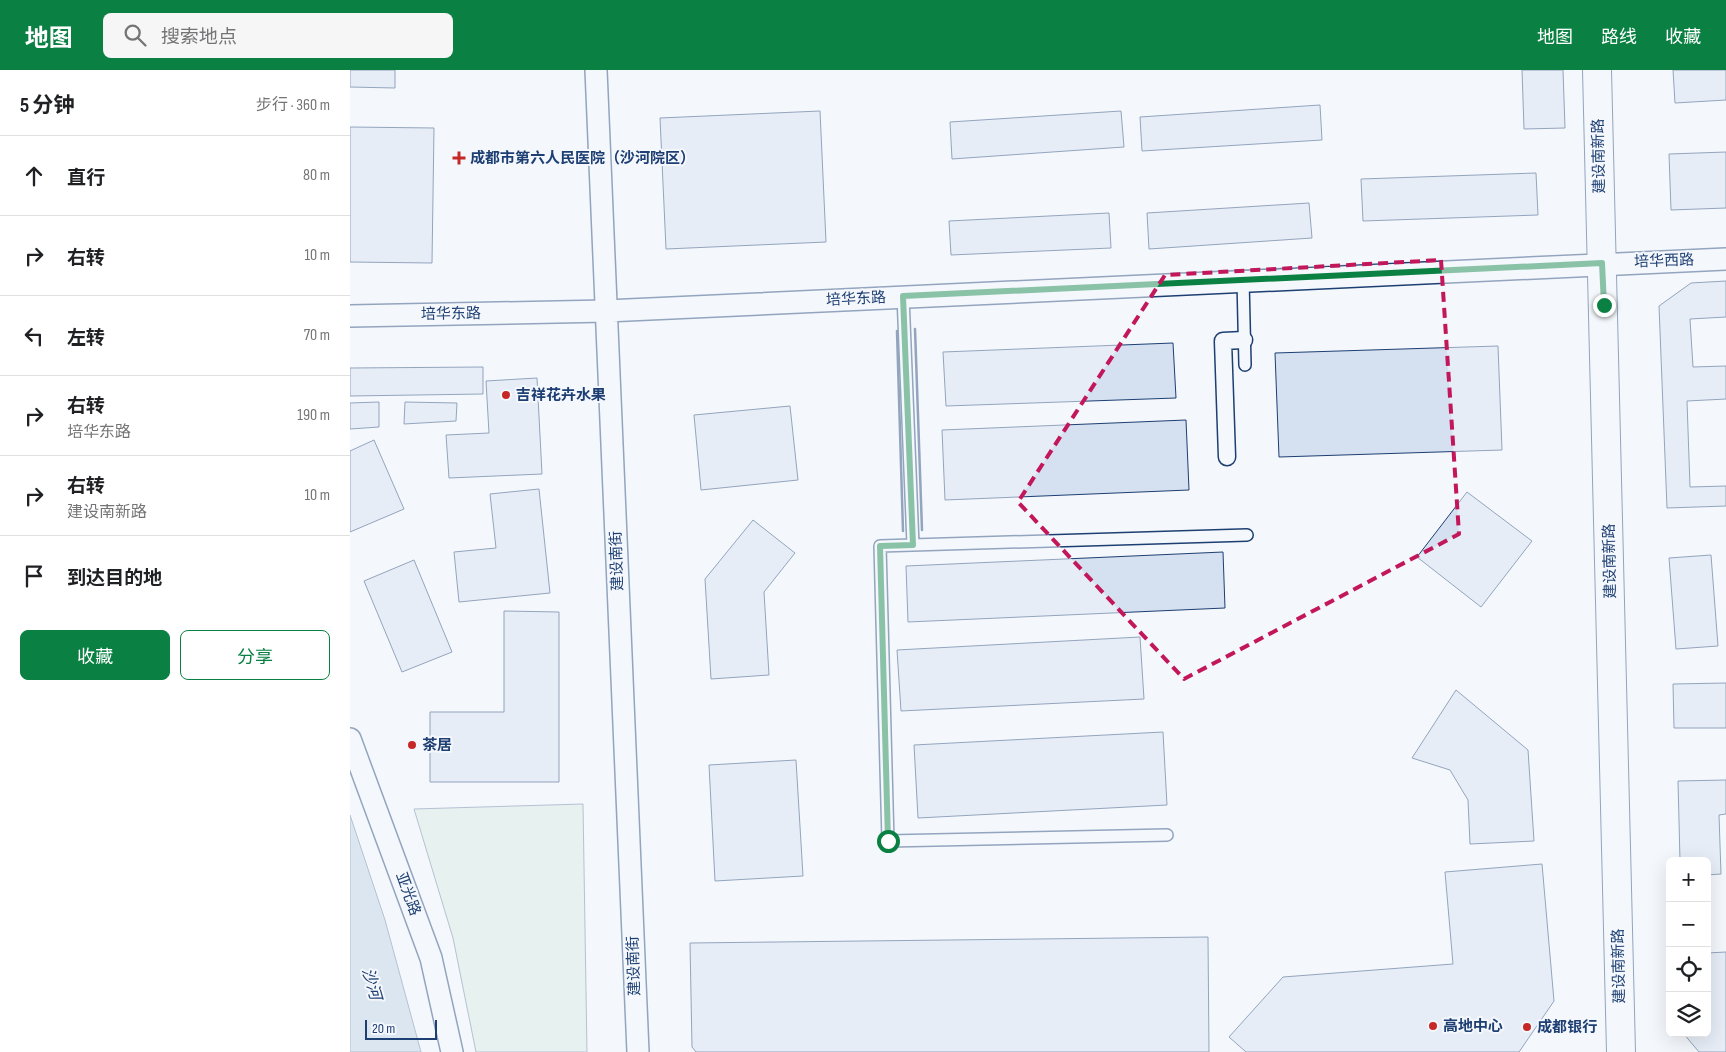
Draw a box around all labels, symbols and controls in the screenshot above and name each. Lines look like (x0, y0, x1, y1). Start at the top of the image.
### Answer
search box (103, 13, 453, 58)
icon: search (121, 21, 149, 49)
text: 地图 (25, 24, 73, 53)
text: 搜索地点 (161, 26, 237, 49)
text: 地图 (1537, 27, 1573, 48)
text: 路线 (1601, 27, 1637, 48)
text: 收藏 (1665, 27, 1701, 48)
text: 5 分钟 (20, 93, 75, 118)
text: 步行 · 360 m (256, 96, 330, 115)
street label: 建设南新路 (1589, 118, 1609, 194)
place label: 成都市第六人民医院（沙河院区） (470, 149, 695, 168)
marker: 成都市第六人民医院（沙河院区） (452, 151, 466, 165)
icon: ahead (20, 162, 48, 190)
text: 80 m (303, 166, 330, 185)
text: 直行 (67, 167, 105, 190)
icon: right (20, 242, 48, 270)
text: 10 m (304, 246, 330, 265)
text: 右转 (67, 247, 105, 270)
street label: 培华西路 (1634, 250, 1694, 272)
street label: 培华东路 (826, 288, 886, 310)
route end (1593, 294, 1616, 317)
street label: 培华东路 (421, 304, 481, 324)
icon: left (20, 322, 48, 350)
text: 70 m (304, 326, 330, 345)
text: 左转 (67, 327, 105, 350)
place label: 吉祥花卉水果 (516, 386, 606, 405)
marker: 吉祥花卉水果 (500, 389, 512, 401)
text: 右转 (67, 395, 105, 418)
icon: right (20, 402, 48, 430)
text: 190 m (297, 406, 330, 425)
text: 培华东路 (67, 423, 131, 442)
text: 右转 (67, 475, 105, 498)
icon: right (20, 482, 48, 510)
text: 10 m (304, 486, 330, 505)
text: 建设南新路 (67, 503, 147, 522)
street label: 建设南新路 (1600, 523, 1620, 599)
street label: 建设南街 (606, 531, 628, 591)
icon: arrive (20, 562, 48, 590)
text: 到达目的地 (67, 567, 162, 590)
button: 收藏 (20, 630, 170, 680)
button: 分享 (180, 630, 330, 680)
place label: 茶居 (422, 736, 452, 755)
marker: 茶居 (406, 739, 418, 751)
route start (877, 830, 900, 853)
map controls (1666, 857, 1711, 1037)
button: + (1666, 857, 1711, 902)
street label: 亚光路 (391, 870, 425, 918)
button: − (1666, 902, 1711, 947)
street label: 建设南新路 (1609, 928, 1629, 1004)
street label: 建设南街 (623, 936, 645, 996)
button: locate (1666, 947, 1711, 992)
water label: 沙河 (357, 966, 385, 1005)
button: layers (1666, 992, 1711, 1037)
scale bar (365, 1017, 438, 1040)
place label: 高地中心 (1443, 1017, 1503, 1036)
place label: 成都银行 (1537, 1018, 1597, 1037)
text: 20 m (372, 1020, 395, 1037)
marker: 高地中心 (1427, 1020, 1439, 1032)
marker: 成都银行 (1521, 1021, 1533, 1033)

